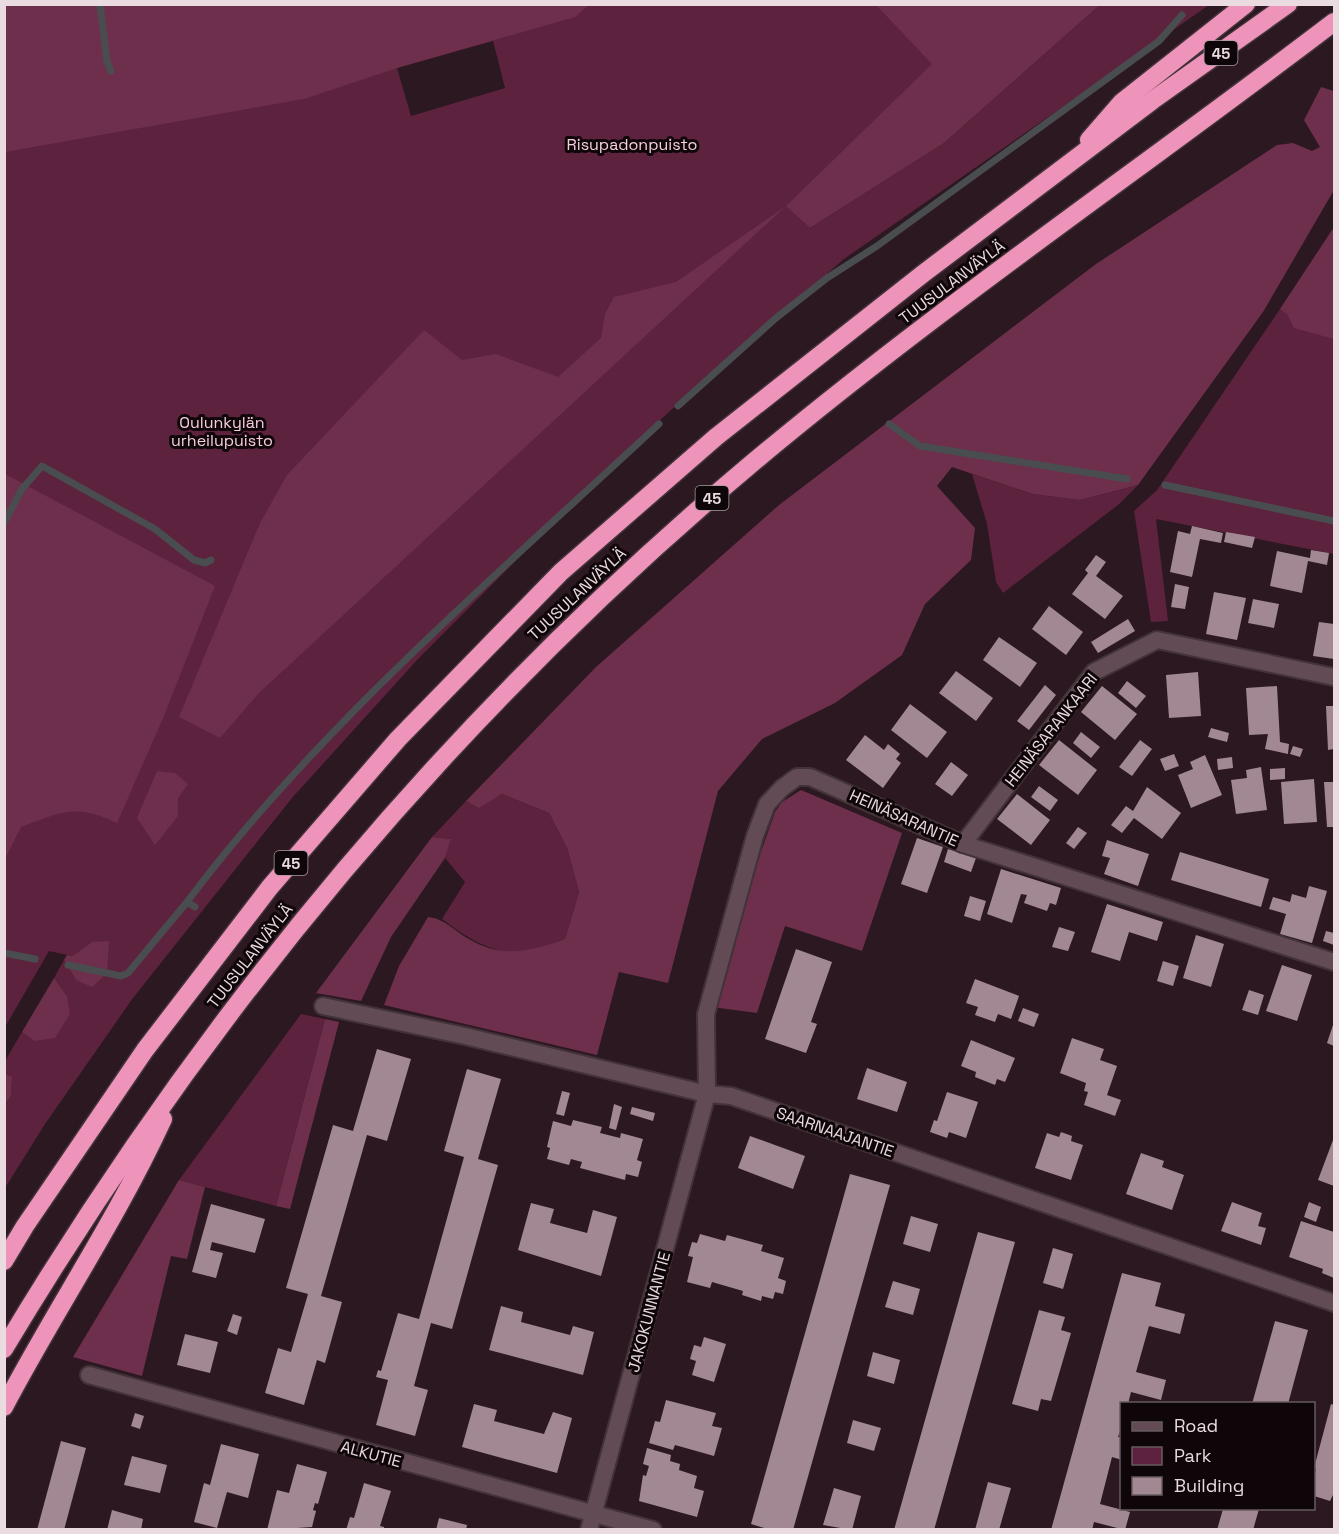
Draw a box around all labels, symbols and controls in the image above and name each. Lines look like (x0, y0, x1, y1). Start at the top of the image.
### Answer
road number: 45 (1204, 41, 1238, 65)
park label: Risupadonpuisto (567, 134, 697, 155)
street label: TUUSULANVÄYLÄ (895, 235, 1009, 329)
park label: Oulunkylän urheilupuisto (171, 412, 273, 451)
road number: 45 (696, 486, 728, 510)
street label: TUUSULANVÄYLÄ (523, 543, 631, 645)
street label: HEINÄSARANKAARI (1000, 669, 1102, 791)
street label: HEINÄSARANTIE (846, 785, 962, 851)
road number: 45 (274, 851, 308, 875)
street label: TUUSULANVÄYLÄ (203, 899, 297, 1013)
street label: SAARNAAJANTIE (774, 1102, 896, 1162)
street label: JAKOKUNNANTIE (623, 1250, 675, 1374)
legend (1120, 1402, 1315, 1510)
text: Road (1174, 1414, 1218, 1437)
street label: ALKUTIE (339, 1436, 403, 1472)
text: Park (1174, 1444, 1212, 1467)
text: Building (1174, 1474, 1244, 1497)

